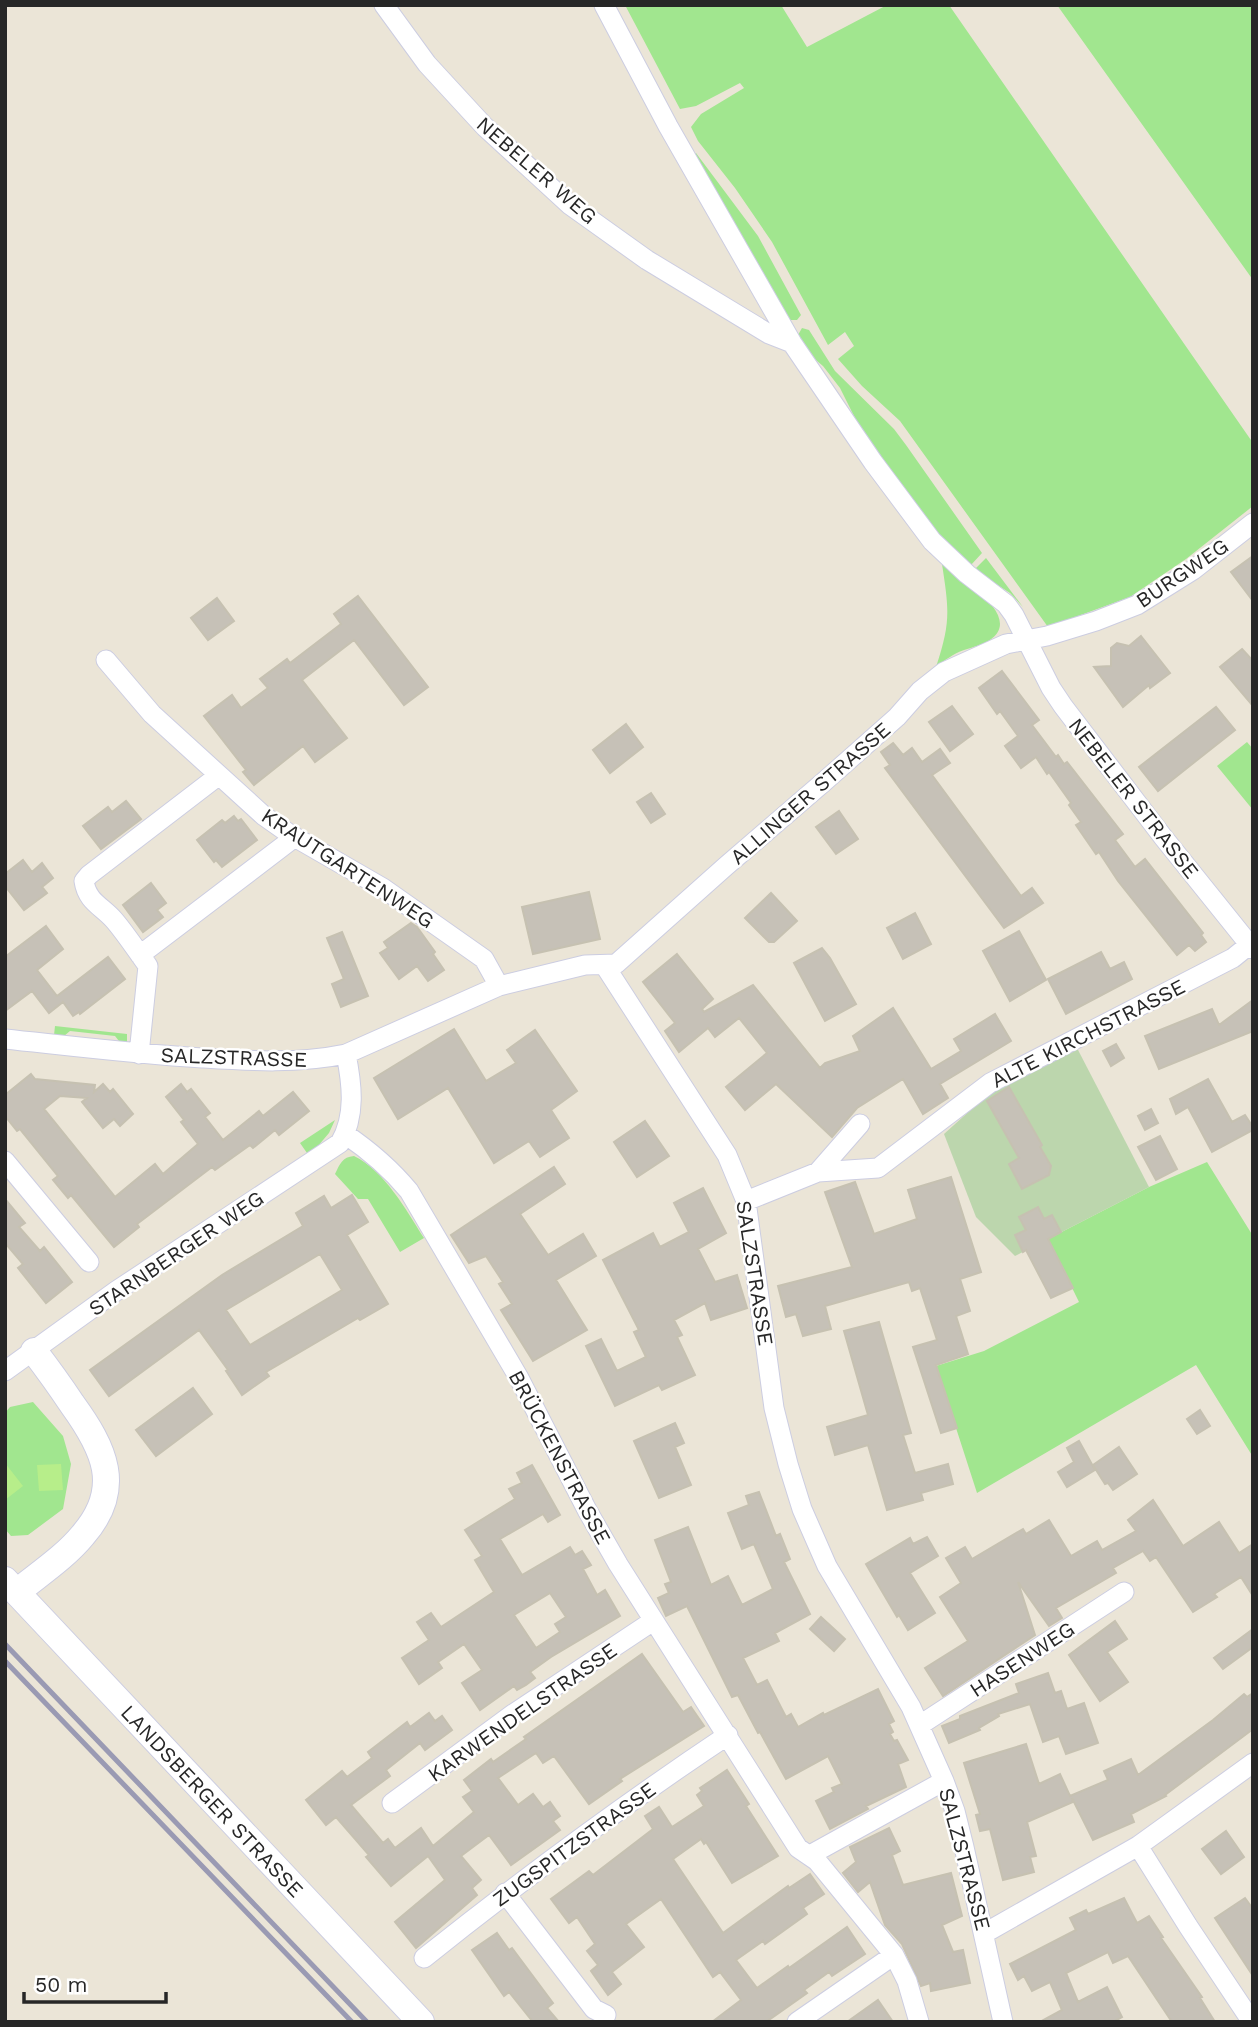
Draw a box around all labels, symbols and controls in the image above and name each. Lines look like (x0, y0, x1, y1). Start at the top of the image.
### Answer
street label: NEBELER WEG (472, 111, 602, 229)
street label: BURGWEG (1131, 533, 1233, 613)
street label: NEBELER STRASSE (1064, 713, 1204, 883)
street label: ALLINGER STRASSE (725, 717, 895, 869)
street label: KRAUTGARTENWEG (257, 803, 439, 933)
street label: ALTE KIRCHSTRASSE (987, 973, 1189, 1093)
street label: SALZSTRASSE (160, 1042, 308, 1072)
street label: STARNBERGER WEG (84, 1185, 268, 1321)
street label: SALZSTRASSE (731, 1199, 779, 1347)
street label: BRÜCKENSTRASSE (504, 1366, 616, 1548)
street label: HASENWEG (965, 1616, 1079, 1702)
street label: KARWENDELSTRASSE (423, 1637, 621, 1787)
street label: LANDSBERGER STRASSE (116, 1699, 309, 1902)
street label: ZUGSPITZSTRASSE (488, 1777, 660, 1911)
street label: SALZSTRASSE (934, 1785, 996, 1933)
scale bar (24, 1960, 166, 2004)
text: 50 m (35, 1972, 87, 1997)

